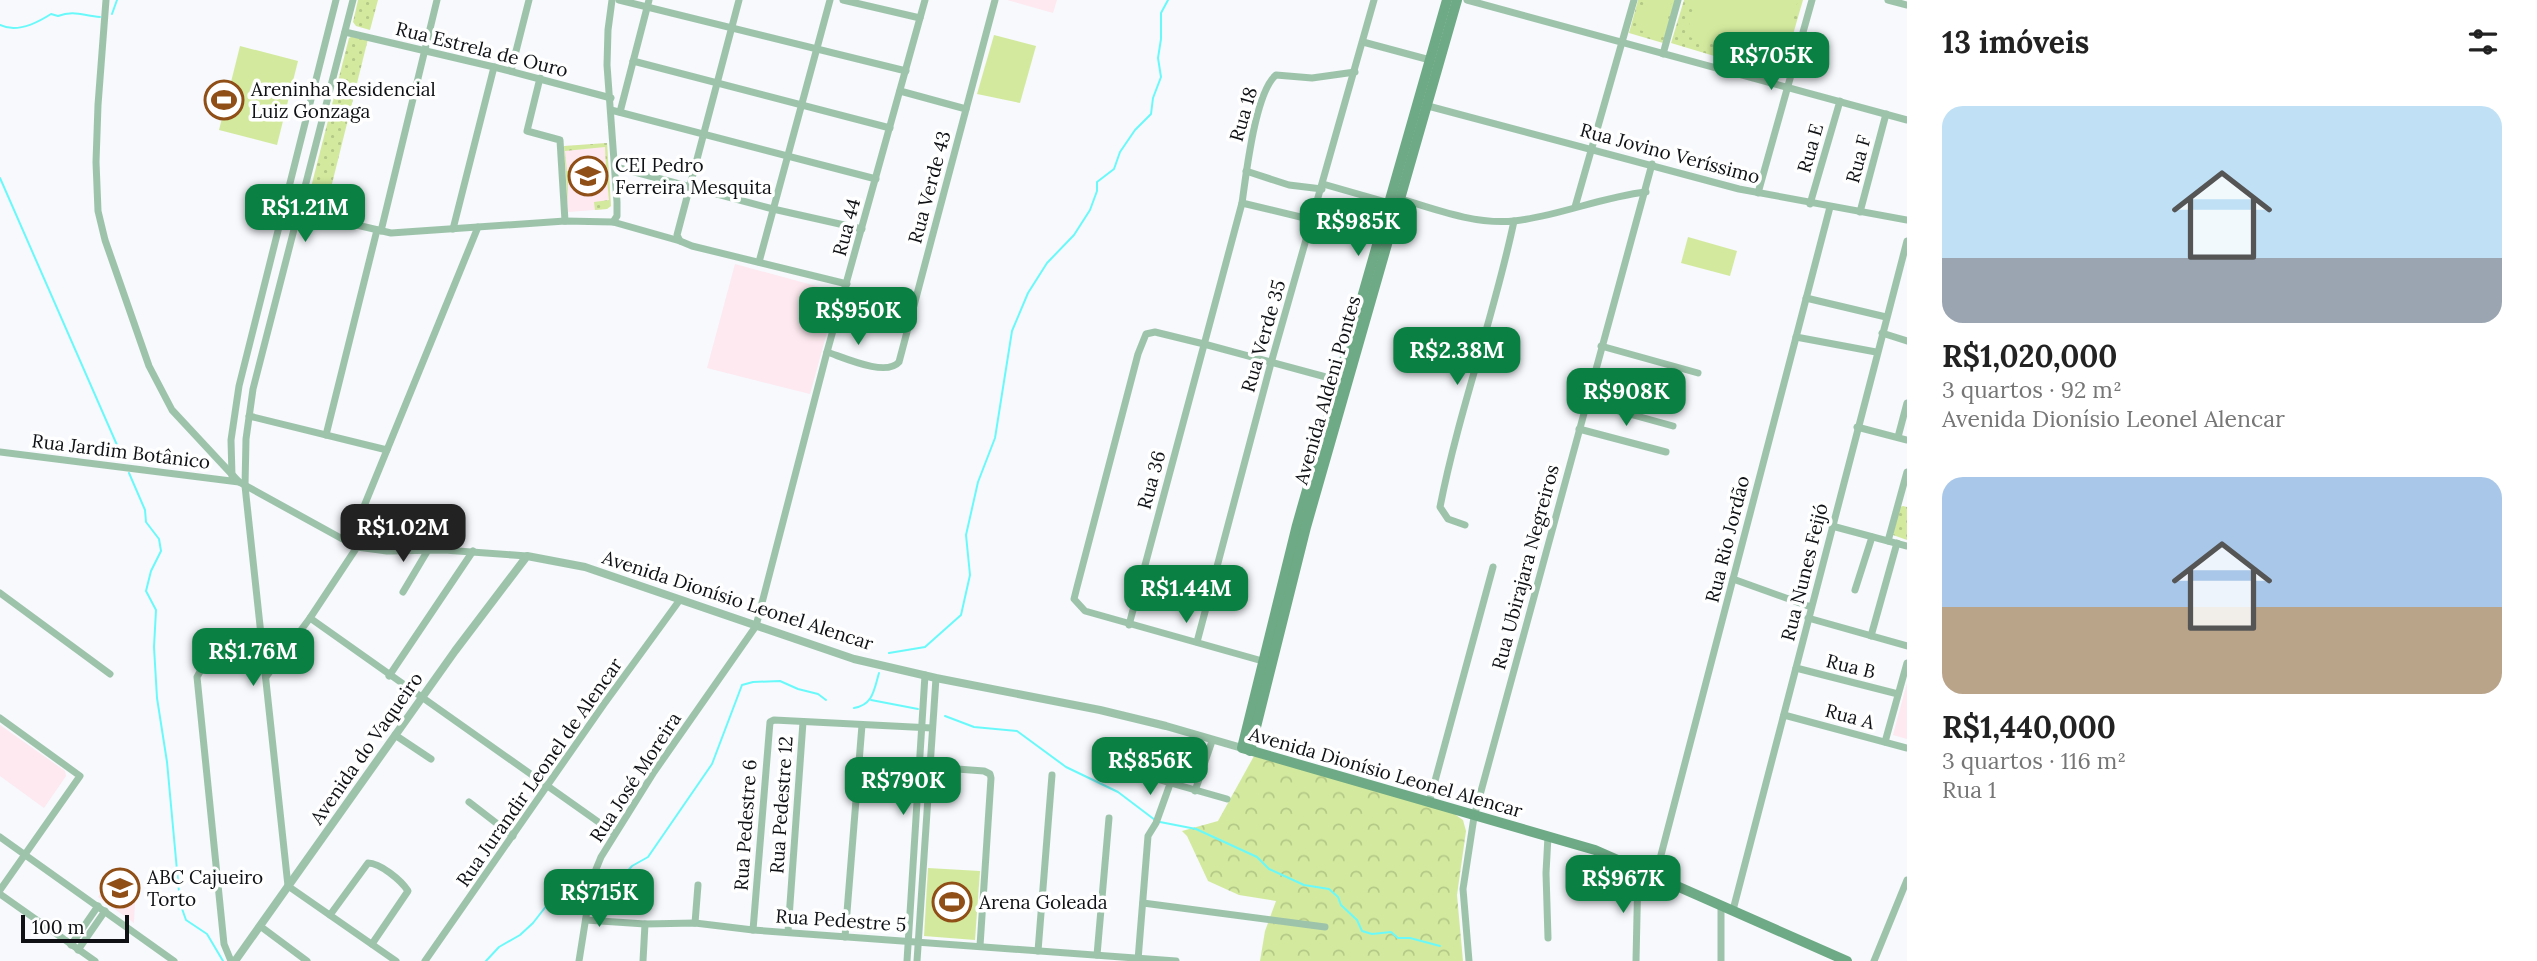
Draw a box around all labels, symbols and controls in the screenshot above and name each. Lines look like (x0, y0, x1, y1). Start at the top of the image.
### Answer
street label: Rua Estrela de Ouro (393, 16, 571, 82)
text: 13 imóveis (1942, 23, 2089, 61)
icon: filters (2464, 23, 2502, 61)
pin: R$705K (1714, 32, 1828, 92)
text: R$705K (1729, 40, 1813, 69)
place label: Areninha Residencial Luiz Gonzaga (250, 77, 436, 123)
sports icon: Areninha Residencial Luiz Gonzaga (203, 79, 245, 121)
street label: Rua 18 (1224, 84, 1262, 144)
street label: Rua Jovino Veríssimo (1577, 117, 1763, 189)
street label: Rua E (1792, 121, 1828, 175)
street label: Rua Verde 43 (902, 128, 956, 246)
street label: Rua F (1840, 132, 1876, 186)
icon: home (2159, 152, 2285, 278)
place label: CEI Pedro Ferreira Mesquita (615, 153, 772, 199)
school or university icon: CEI Pedro Ferreira Mesquita (567, 155, 609, 197)
pin: R$1.21M (240, 184, 370, 244)
text: R$1.21M (261, 192, 349, 221)
street label: Rua 44 (827, 196, 865, 258)
pin: R$985K (1301, 198, 1415, 258)
text: R$985K (1316, 206, 1400, 235)
street label: Rua Verde 35 (1236, 277, 1290, 395)
pin: R$950K (801, 288, 915, 347)
street label: Avenida Aldeni Pontes (1288, 293, 1365, 488)
text: R$950K (815, 295, 901, 324)
pin: R$2.38M (1392, 328, 1522, 387)
text: R$2.38M (1409, 335, 1505, 364)
text: R$1,020,000 (1942, 337, 2117, 375)
pin: R$908K (1569, 368, 1683, 428)
text: 3 quartos · 92 m² (1942, 375, 2122, 404)
text: R$908K (1583, 376, 1669, 405)
text: Avenida Dionísio Leonel Alencar (1942, 404, 2285, 433)
street label: Rua Jardim Botânico (30, 428, 212, 474)
street label: Rua 36 (1132, 448, 1170, 512)
street label: Rua Ubirajara Negreiros (1486, 462, 1564, 672)
street label: Rua Rio Jordão (1700, 473, 1754, 605)
street label: Rua Nunes Feijó (1775, 501, 1833, 643)
pin: R$1.02M (338, 504, 468, 564)
text: R$1.02M (357, 512, 449, 541)
icon: home (2159, 523, 2285, 649)
street label: Avenida Dionísio Leonel Alencar (599, 544, 877, 655)
pin: R$1.44M (1121, 566, 1251, 625)
text: R$1.44M (1140, 573, 1232, 602)
pin: R$1.76M (188, 628, 318, 688)
text: R$1.76M (208, 636, 298, 665)
street label: Rua B (1824, 648, 1878, 684)
street label: Rua Jurandir Leonel de Alencar (451, 652, 628, 891)
street label: Avenida do Vaqueiro (304, 667, 428, 830)
street label: Rua A (1823, 698, 1878, 734)
street label: Rua José Moreira (584, 707, 686, 847)
text: R$1,440,000 (1942, 708, 2116, 746)
street label: Avenida Dionísio Leonel Alencar (1246, 721, 1526, 823)
street label: Rua Pedestre 12 (764, 735, 798, 875)
pin: R$856K (1093, 738, 1207, 797)
text: R$856K (1108, 745, 1192, 774)
text: 3 quartos · 116 m² (1942, 746, 2126, 775)
street label: Rua Pedestre 6 (728, 758, 762, 892)
pin: R$790K (846, 758, 960, 817)
text: R$790K (861, 765, 945, 794)
text: Rua 1 (1942, 775, 1996, 804)
pin: R$967K (1566, 856, 1680, 915)
text: R$967K (1582, 863, 1664, 892)
place label: ABC Cajueiro Torto (146, 865, 263, 911)
school or university icon: ABC Cajueiro Torto (99, 867, 141, 909)
pin: R$715K (542, 870, 656, 929)
text: R$715K (560, 877, 638, 906)
sports icon: Arena Goleada (931, 881, 973, 923)
place label: Arena Goleada (978, 890, 1108, 914)
street label: Rua Pedestre 5 (775, 903, 907, 937)
scale bar (21, 912, 130, 944)
text: 100 m (32, 915, 85, 939)

